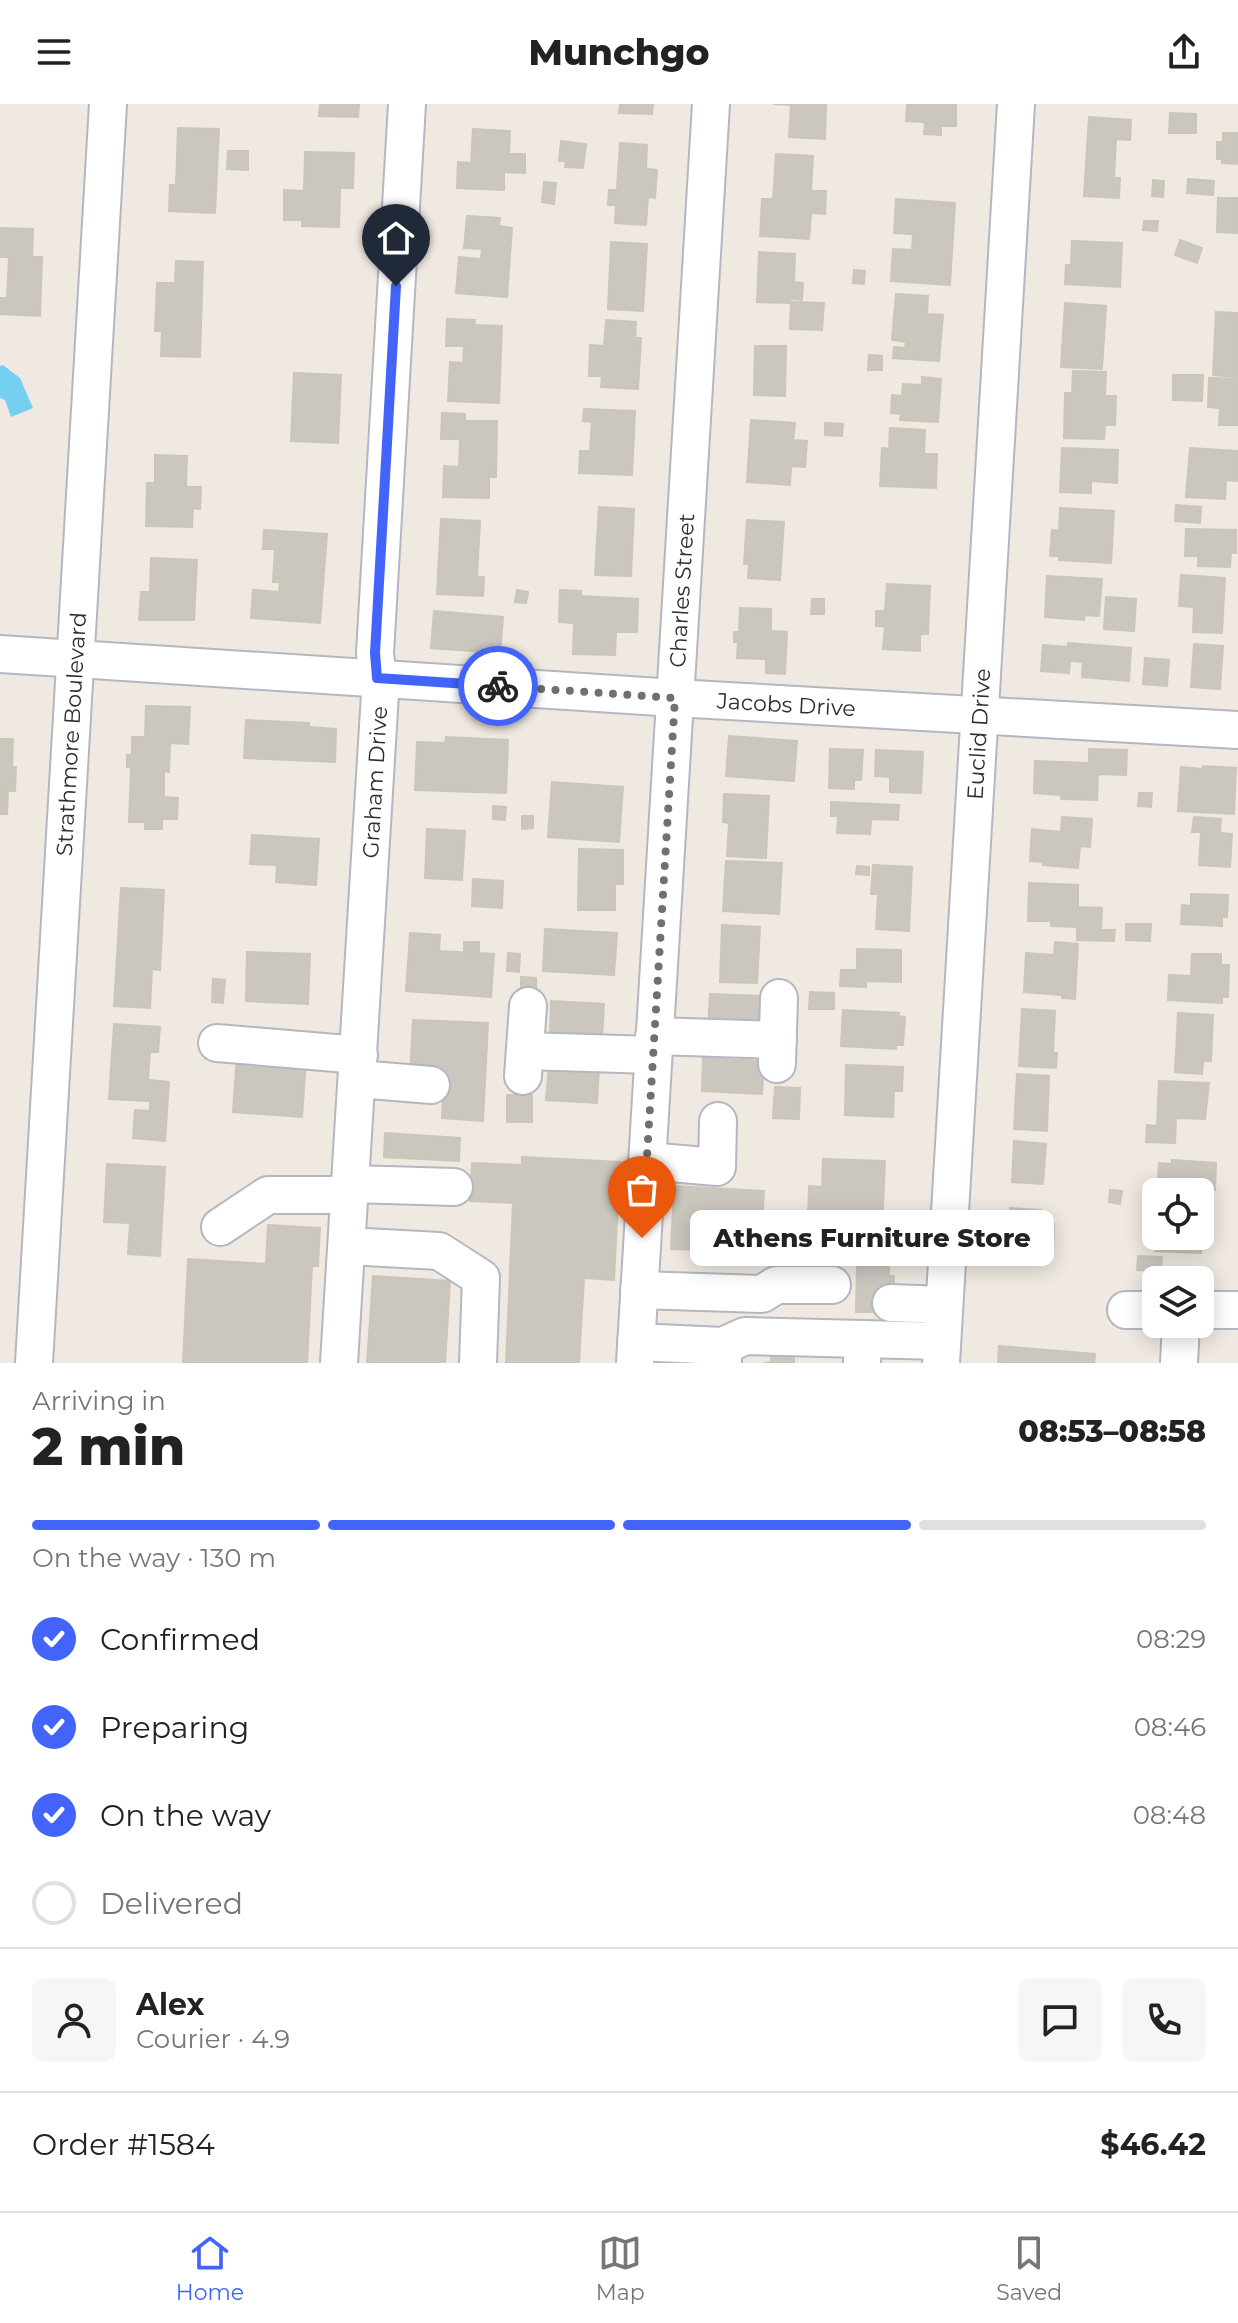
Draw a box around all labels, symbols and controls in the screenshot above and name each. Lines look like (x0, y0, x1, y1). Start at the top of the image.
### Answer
icon: menu (32, 30, 76, 74)
text: Munchgo (529, 30, 709, 74)
icon: share (1162, 30, 1206, 74)
pin (362, 204, 430, 286)
icon: home (374, 216, 418, 260)
street label: Charles Street (664, 512, 700, 668)
street label: Strathmore Boulevard (51, 611, 92, 857)
courier (458, 646, 538, 726)
icon: bike (476, 664, 520, 708)
street label: Euclid Drive (962, 668, 996, 801)
street label: Jacobs Drive (715, 687, 857, 722)
street label: Graham Drive (357, 705, 393, 859)
pin (608, 1156, 676, 1238)
icon: bag (620, 1168, 664, 1212)
map controls (1142, 1178, 1214, 1338)
button: locate (1142, 1178, 1214, 1250)
callout: Athens Furniture Store (690, 1210, 1054, 1266)
text: Athens Furniture Store (713, 1222, 1031, 1254)
button: layers (1142, 1266, 1214, 1338)
text: Arriving in (32, 1385, 166, 1417)
text: 08:53–08:58 (1018, 1413, 1206, 1450)
text: 2 min (32, 1415, 185, 1478)
text: On the way · 130 m (32, 1542, 276, 1574)
icon: check (32, 1617, 76, 1661)
text: Confirmed (100, 1621, 260, 1658)
text: 08:29 (1136, 1623, 1206, 1655)
icon: check (32, 1705, 76, 1749)
text: Preparing (100, 1709, 249, 1746)
text: 08:46 (1134, 1711, 1206, 1743)
icon: check (32, 1793, 76, 1837)
text: On the way (100, 1797, 271, 1834)
text: 08:48 (1133, 1799, 1206, 1831)
text: Delivered (100, 1885, 243, 1922)
button: person (32, 1978, 116, 2062)
button: chat (1018, 1978, 1102, 2062)
button: phone (1122, 1978, 1206, 2062)
text: Alex (136, 1986, 204, 2023)
text: Courier · 4.9 (136, 2023, 290, 2055)
text: Order #1584 (32, 2126, 215, 2163)
text: $46.42 (1100, 2126, 1206, 2163)
tab: Home (176, 2231, 244, 2306)
tab: Map (596, 2231, 645, 2306)
tab: Saved (996, 2231, 1062, 2306)

